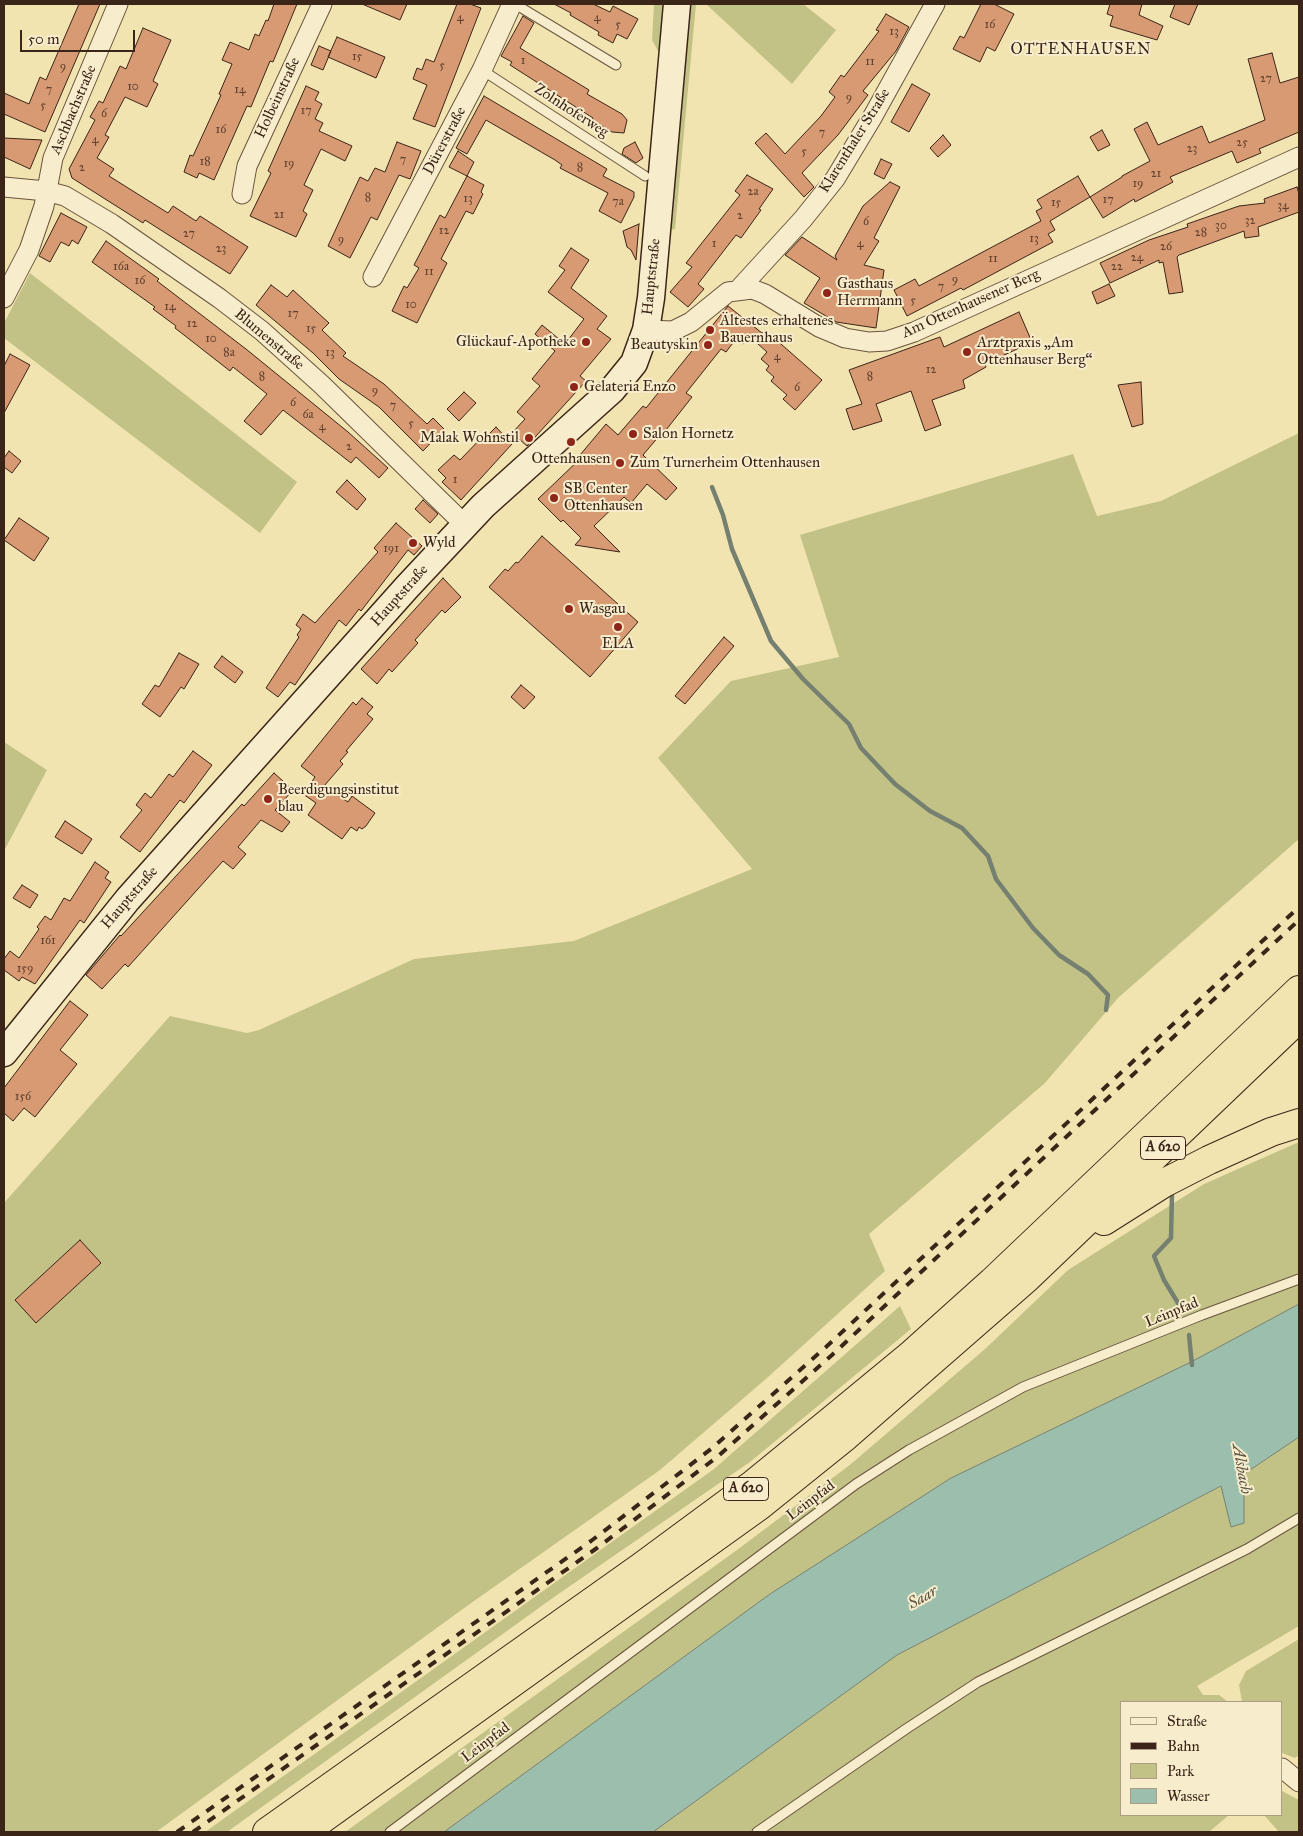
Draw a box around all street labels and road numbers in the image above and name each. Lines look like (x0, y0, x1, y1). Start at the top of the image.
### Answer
street label: Holbeinstraße (251, 55, 305, 141)
street label: Aschbachstraße (47, 63, 101, 157)
street label: Zolnhoferweg (531, 80, 611, 142)
street label: Klarenthaler Straße (816, 85, 894, 197)
street label: Dürerstraße (420, 104, 470, 178)
street label: Hauptstraße (639, 238, 665, 316)
street label: Am Ottenhausener Berg (899, 266, 1043, 342)
street label: Blumenstraße (230, 306, 308, 374)
street label: Hauptstraße (368, 561, 432, 631)
street label: Hauptstraße (98, 863, 162, 933)
road number: A 620 (1140, 1136, 1186, 1160)
street label: Leinpfad (1143, 1294, 1201, 1332)
street label: Leinpfad (783, 1477, 839, 1525)
road number: A 620 (724, 1478, 768, 1500)
street label: Leinpfad (458, 1719, 514, 1767)

